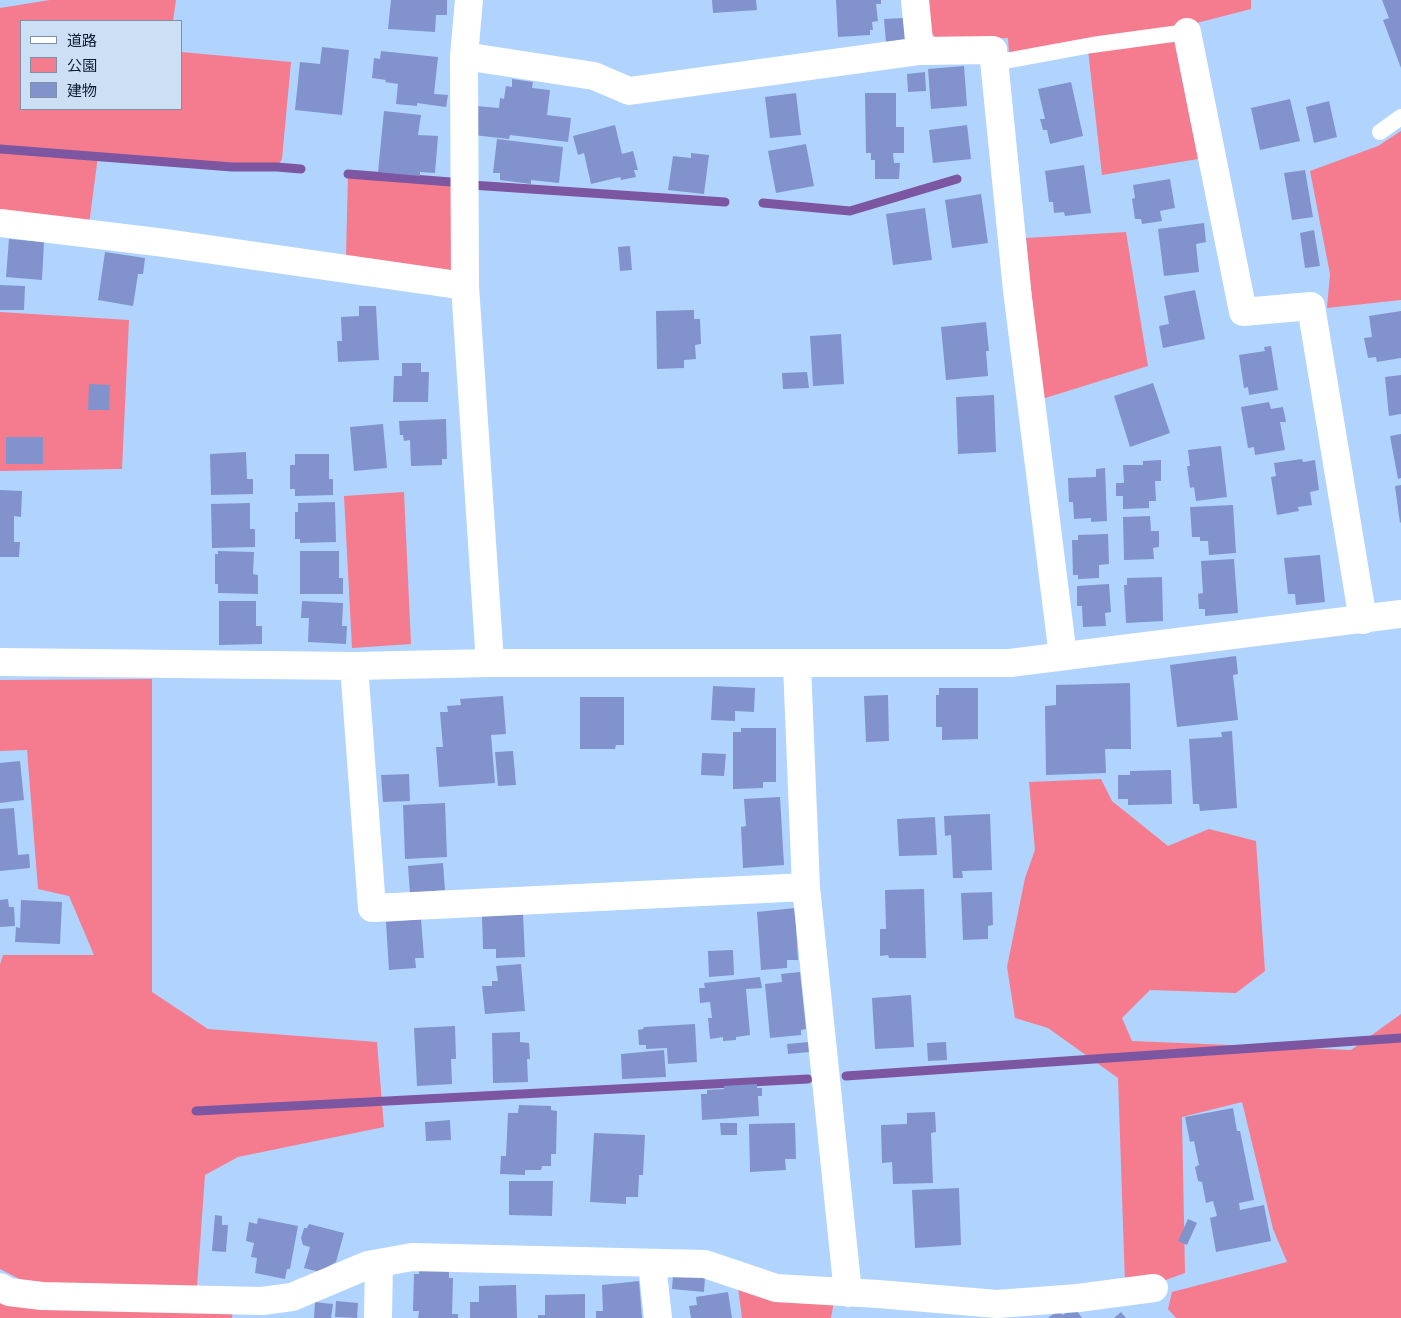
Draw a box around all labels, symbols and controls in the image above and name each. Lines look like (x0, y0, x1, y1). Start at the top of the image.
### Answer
legend (20, 20, 182, 110)
text: 道路 (67, 31, 97, 50)
text: 公園 (67, 56, 97, 75)
text: 建物 (67, 81, 97, 100)

